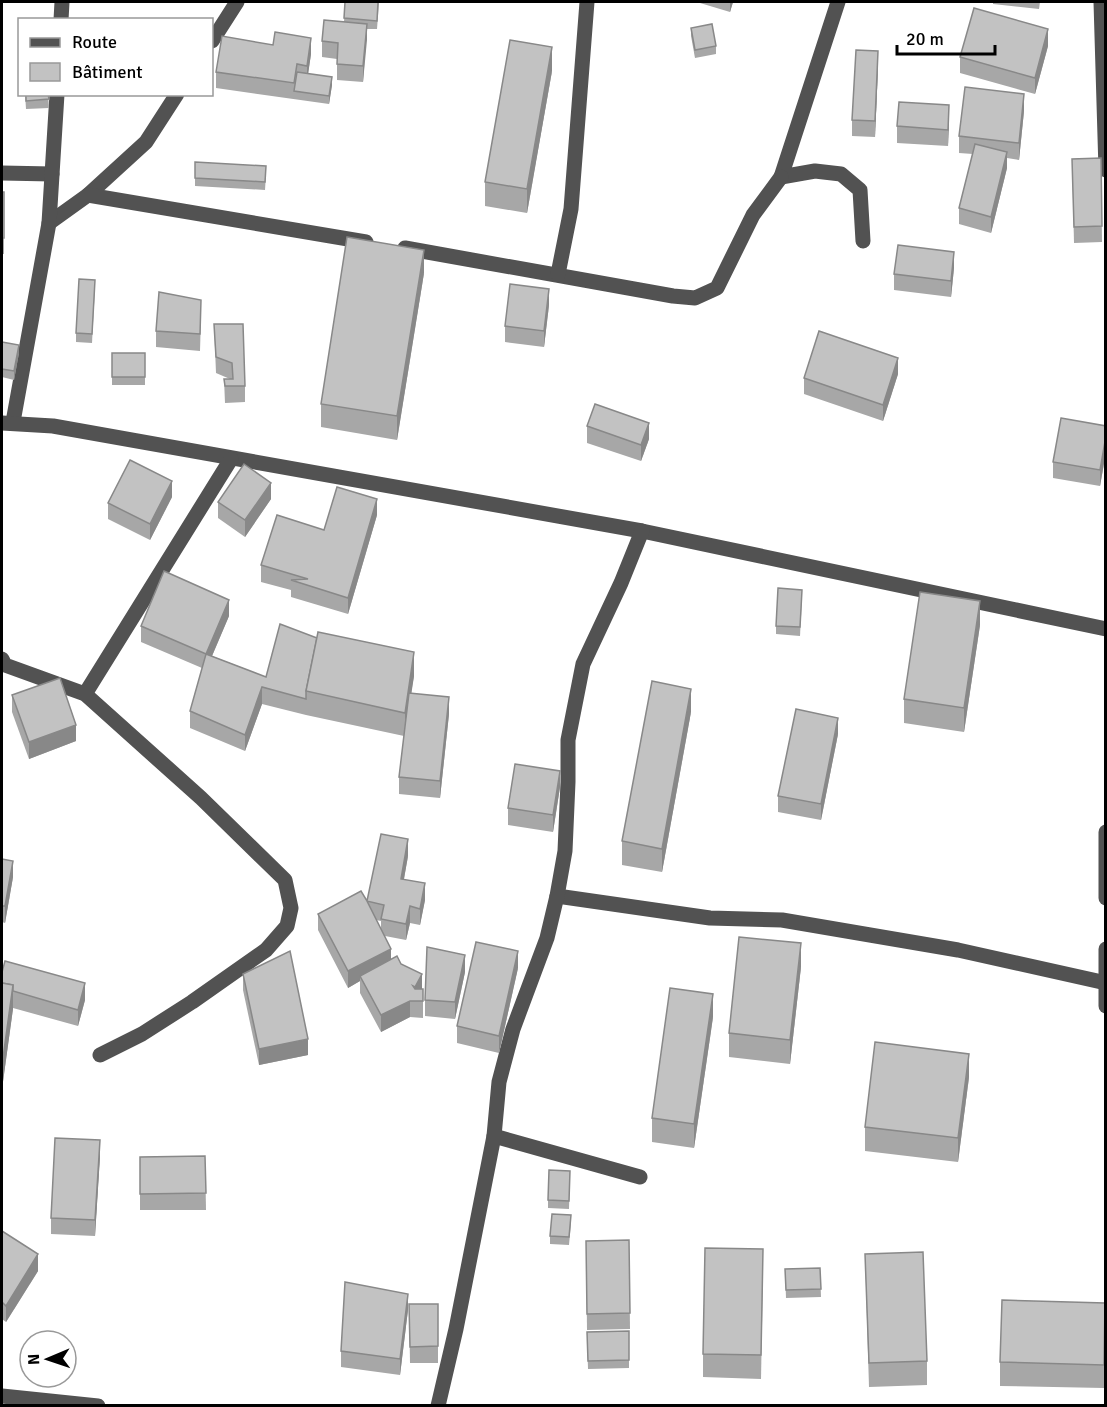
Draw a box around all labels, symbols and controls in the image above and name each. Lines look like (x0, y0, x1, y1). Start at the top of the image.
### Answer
legend (18, 18, 213, 96)
scale bar (897, 18, 994, 56)
text: 20 m (906, 28, 944, 50)
text: Route (72, 31, 117, 53)
text: Bâtiment (72, 61, 143, 83)
north arrow (18, 1329, 78, 1389)
text: N (24, 1354, 44, 1365)

